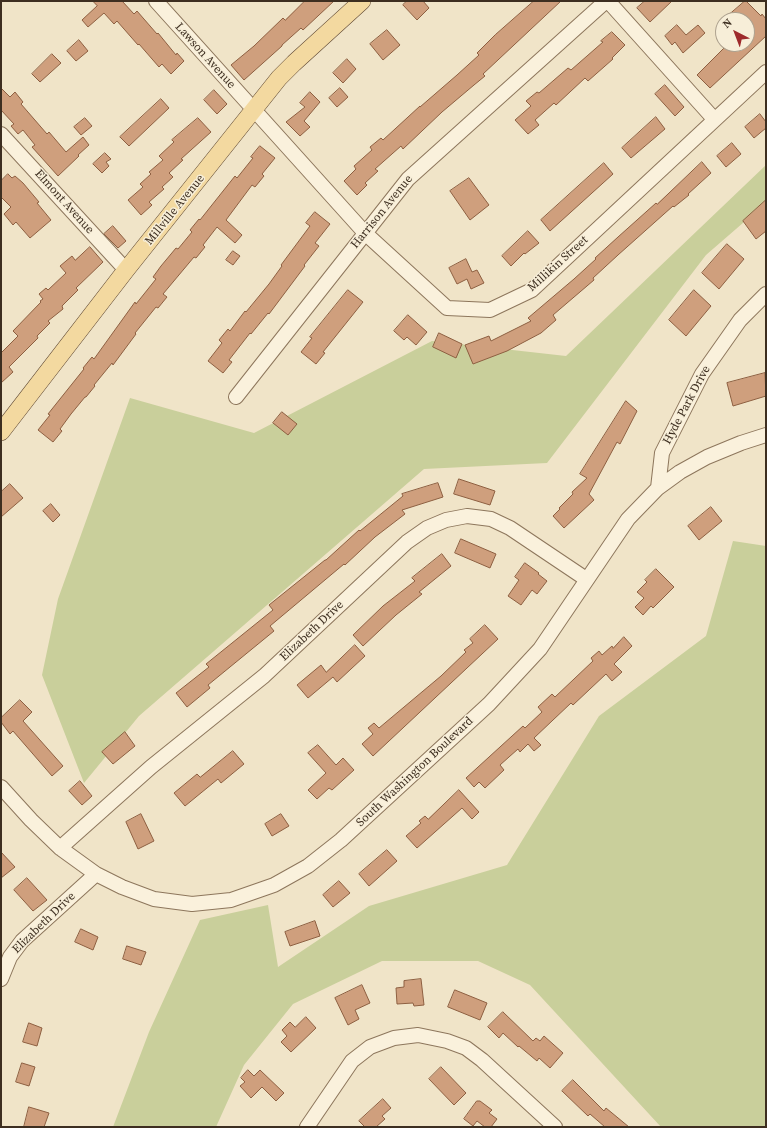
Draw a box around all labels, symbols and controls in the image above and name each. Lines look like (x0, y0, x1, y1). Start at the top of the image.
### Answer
north arrow (715, 12, 755, 52)
text: N (719, 15, 735, 32)
street label: Lawson Avenue (172, 20, 238, 92)
street label: Elmont Avenue (31, 167, 97, 237)
street label: Millville Avenue (142, 172, 208, 248)
street label: Harrison Avenue (348, 172, 416, 252)
street label: Millikin Street (525, 233, 591, 295)
street label: Hyde Park Drive (660, 363, 714, 447)
street label: Elizabeth Drive (277, 598, 347, 664)
street label: South Washington Boulevard (354, 714, 476, 830)
street label: Elizabeth Drive (10, 889, 78, 957)

